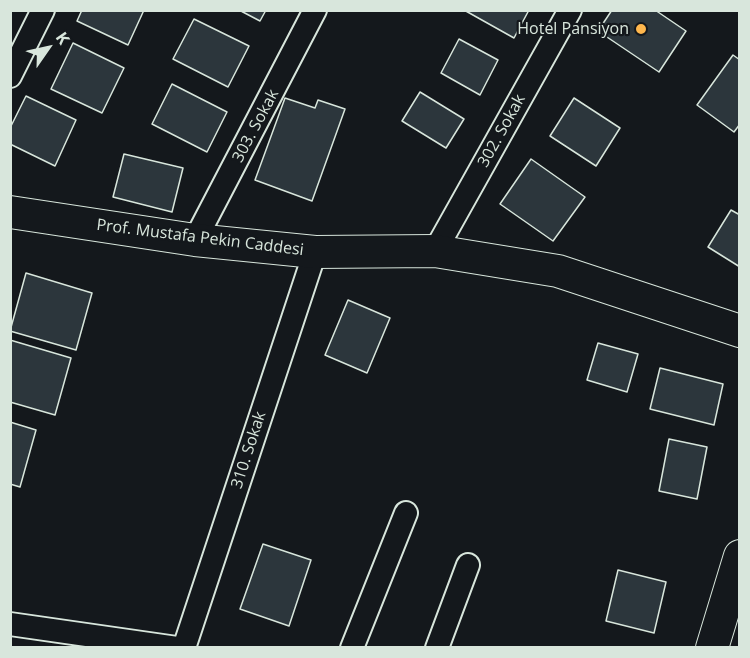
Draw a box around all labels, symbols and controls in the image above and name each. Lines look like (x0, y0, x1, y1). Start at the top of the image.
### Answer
north arrow (18, 18, 78, 78)
place label: Hotel Pansiyon (517, 19, 629, 39)
marker: Hotel Pansiyon (634, 22, 648, 36)
text: K (51, 27, 75, 48)
street label: 303. Sokak (229, 86, 283, 166)
street label: 302. Sokak (474, 91, 530, 171)
street label: Prof. Mustafa Pekin Caddesi (95, 216, 305, 260)
street label: 310. Sokak (228, 409, 270, 491)

